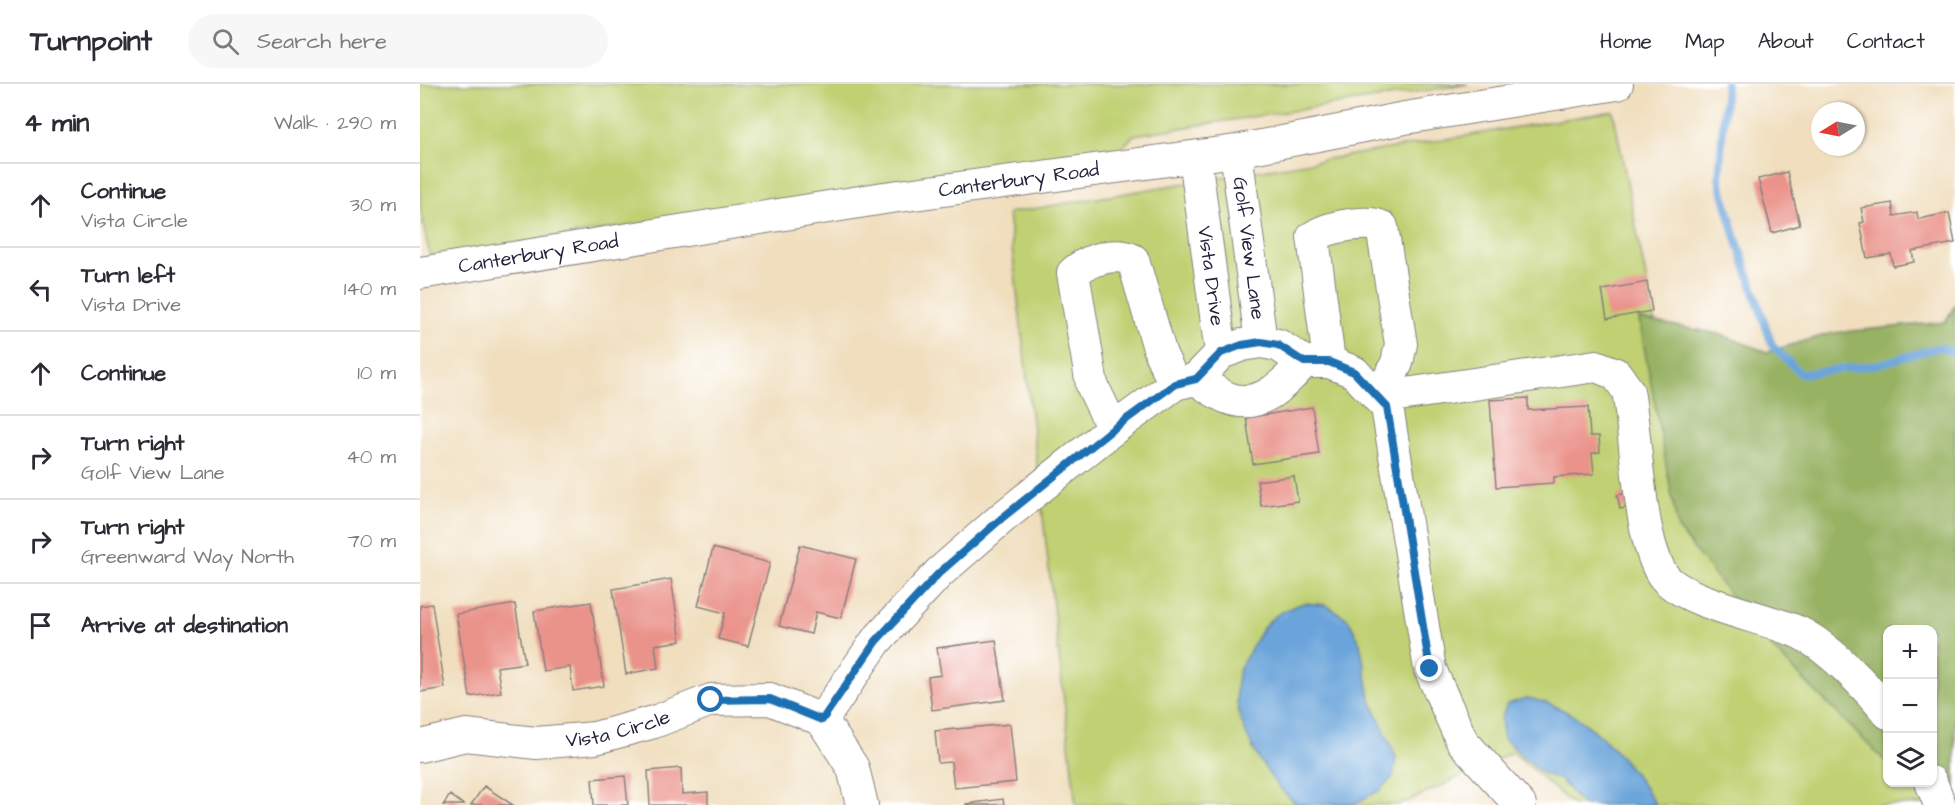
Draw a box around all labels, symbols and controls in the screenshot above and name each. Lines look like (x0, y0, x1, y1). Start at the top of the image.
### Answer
search box (188, 14, 608, 68)
text: Turnpoint (30, 22, 152, 61)
icon: search (209, 25, 242, 58)
text: Search here (257, 26, 387, 57)
text: Home (1600, 27, 1652, 56)
text: Map (1685, 27, 1725, 56)
text: About (1758, 27, 1814, 56)
text: Contact (1847, 27, 1925, 56)
north arrow (1811, 102, 1865, 156)
text: 4 min (24, 105, 89, 141)
text: Walk · 290 m (274, 109, 396, 137)
street label: Canterbury Road (937, 155, 1101, 205)
street label: Golf View Lane (1226, 175, 1272, 321)
text: Continue (81, 176, 166, 207)
icon: ahead (24, 189, 57, 222)
text: 30 m (350, 191, 396, 219)
text: Vista Circle (81, 207, 188, 235)
street label: Vista Drive (1190, 224, 1231, 328)
street label: Canterbury Road (456, 227, 621, 281)
text: Turn left (81, 260, 175, 291)
icon: left (24, 273, 57, 306)
text: 140 m (344, 275, 396, 303)
text: Vista Drive (81, 291, 181, 319)
icon: ahead (24, 357, 57, 390)
text: Continue (81, 358, 166, 389)
text: 10 m (357, 359, 396, 387)
text: Turn right (81, 428, 184, 459)
icon: right (24, 441, 57, 474)
text: 40 m (346, 443, 396, 471)
text: Golf View Lane (81, 459, 225, 487)
text: Turn right (81, 512, 184, 543)
icon: right (24, 525, 57, 558)
text: 70 m (348, 527, 396, 555)
text: Greenward Way North (81, 543, 294, 571)
icon: arrive (24, 609, 57, 642)
text: Arrive at destination (81, 610, 288, 641)
map controls (1883, 625, 1937, 787)
button: + (1883, 625, 1937, 679)
route end (1416, 655, 1442, 681)
button: − (1883, 679, 1937, 733)
route start (697, 686, 723, 712)
street label: Vista Circle (565, 703, 674, 754)
button: layers (1883, 733, 1937, 787)

